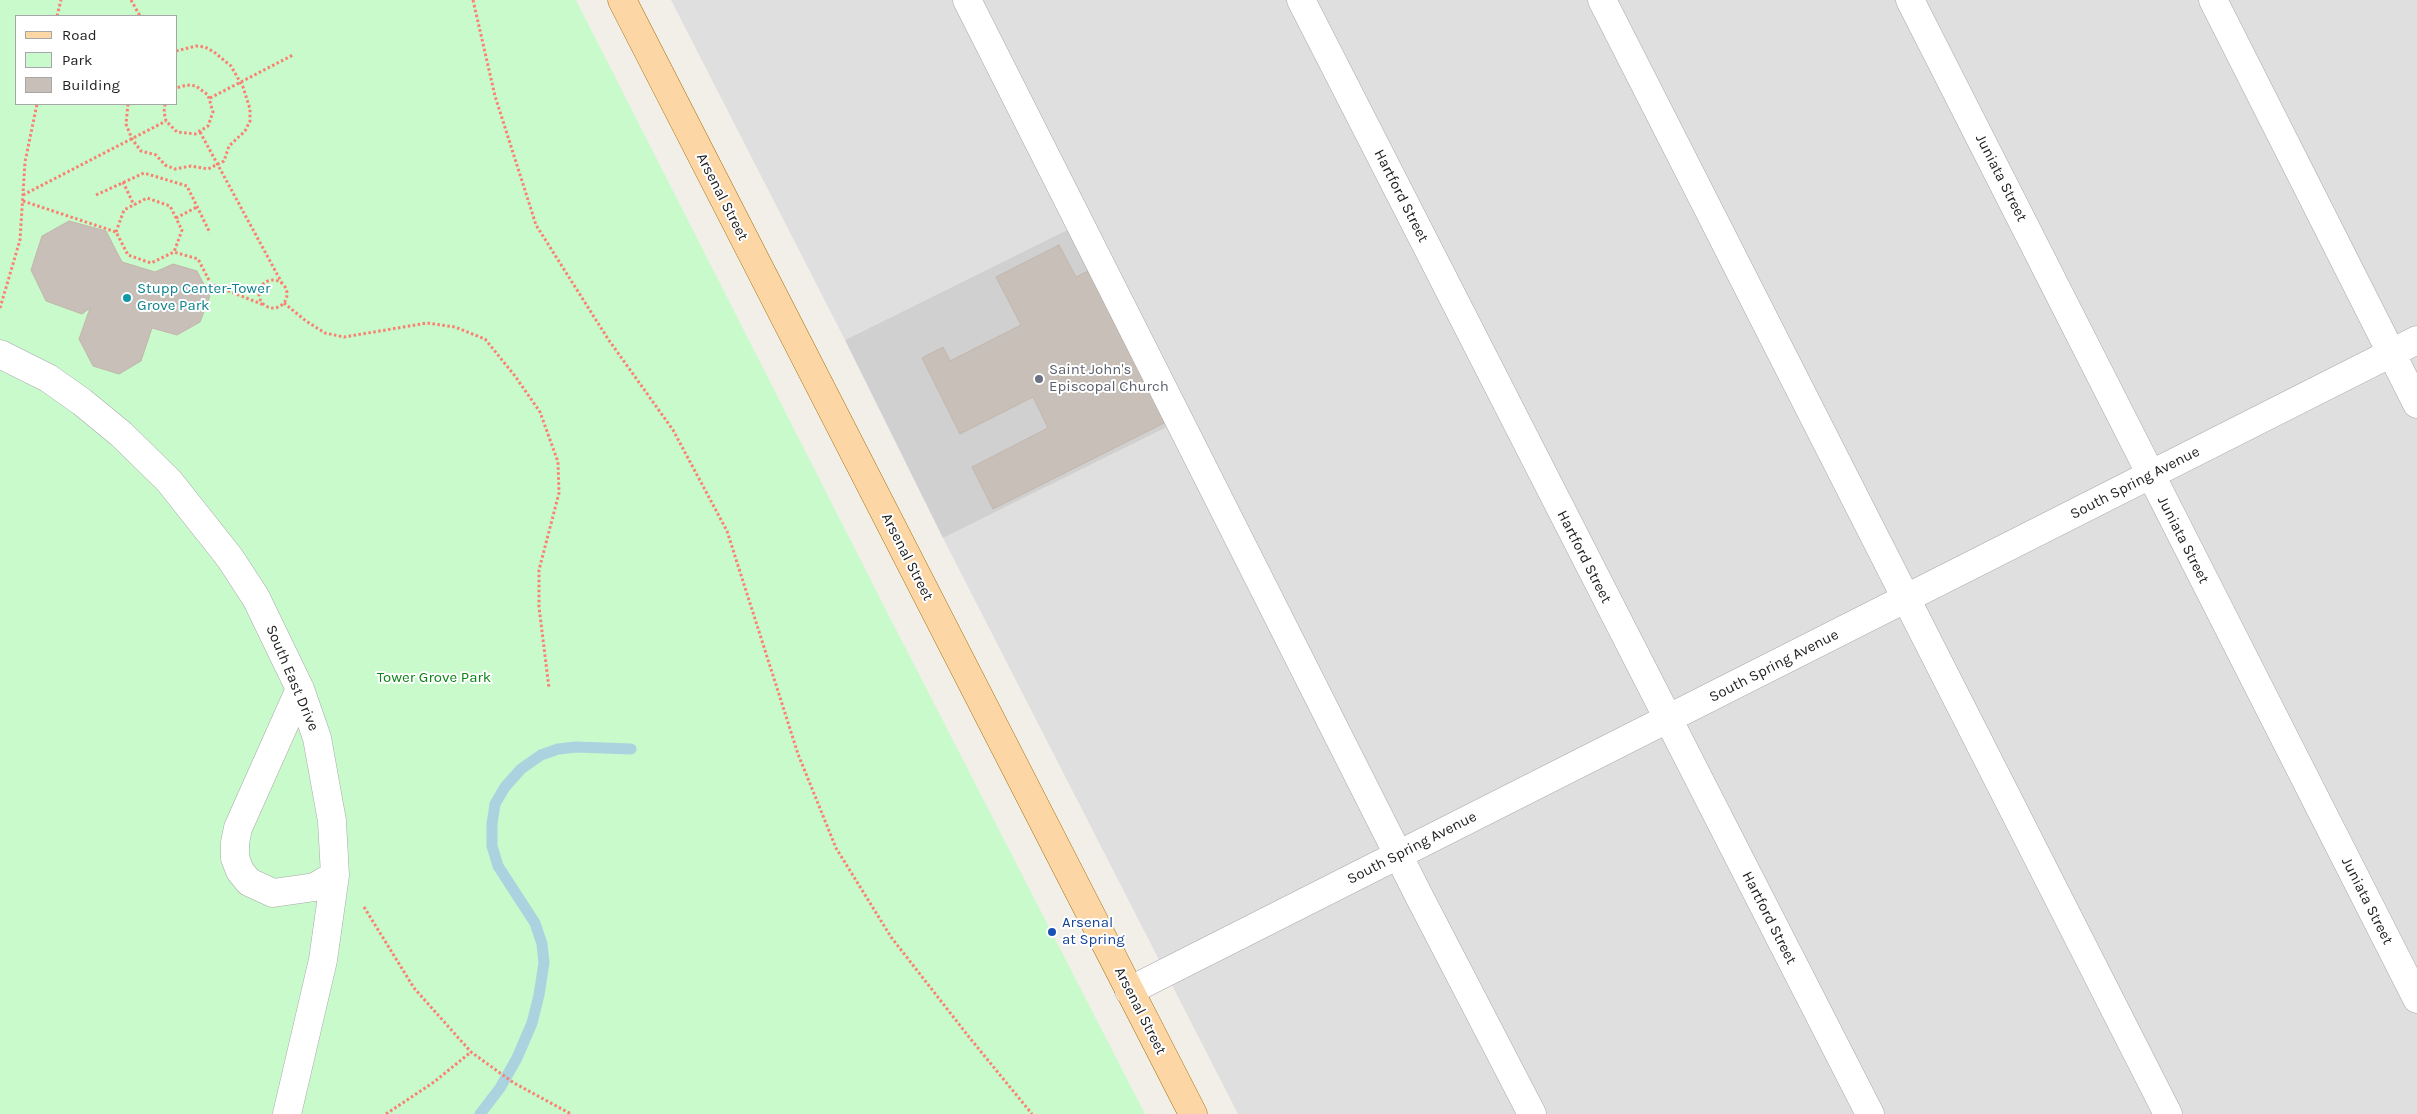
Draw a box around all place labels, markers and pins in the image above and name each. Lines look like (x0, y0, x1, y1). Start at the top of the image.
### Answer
place label: Stupp Center-Tower Grove Park (137, 280, 270, 315)
marker: Stupp Center-Tower Grove Park (121, 292, 133, 304)
place label: Saint John's Episcopal Church (1049, 361, 1169, 396)
marker: Saint John's Episcopal Church (1033, 373, 1045, 385)
place label: Arsenal at Spring (1062, 914, 1125, 949)
marker: Arsenal at Spring (1046, 926, 1058, 938)

